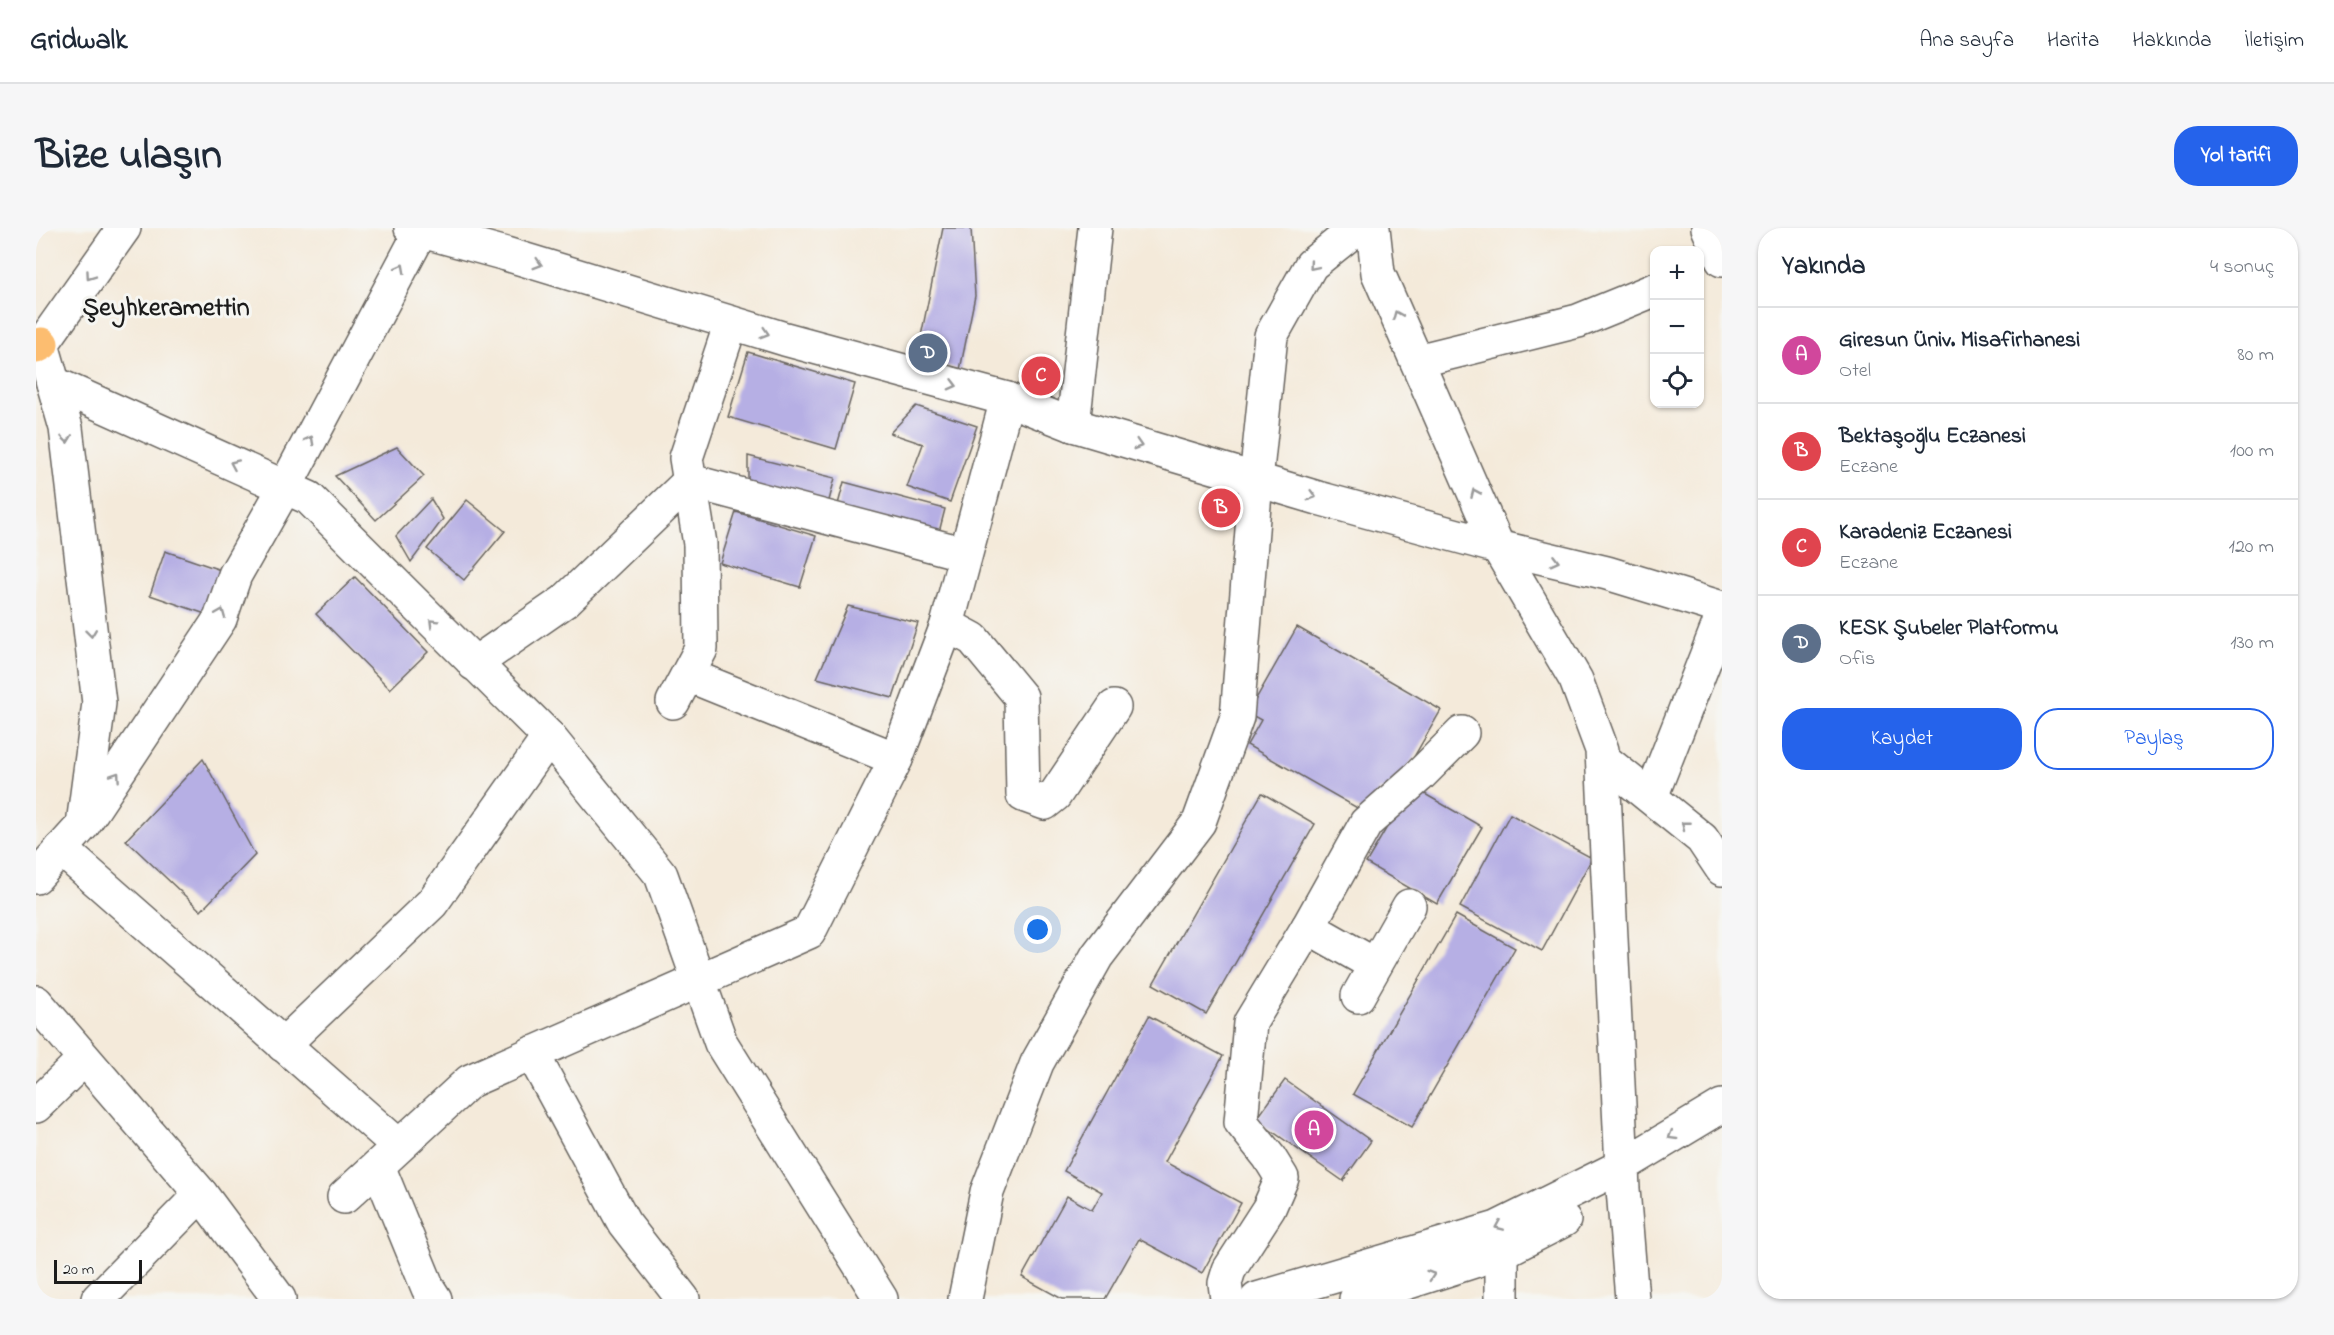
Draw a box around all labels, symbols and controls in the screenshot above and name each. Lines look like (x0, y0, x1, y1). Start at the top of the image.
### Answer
text: Gridwalk (30, 21, 127, 62)
text: Ana sayfa (1919, 26, 2014, 56)
text: Harita (2047, 26, 2099, 56)
text: Hakkında (2132, 26, 2212, 56)
text: İletişim (2245, 26, 2304, 56)
text: Bize ulaşın (36, 126, 222, 187)
button: Yol tarifi (2174, 126, 2298, 186)
map controls (1650, 246, 1704, 408)
button: + (1650, 246, 1704, 300)
text: Yakında (1782, 248, 1866, 286)
text: 4 sonuç (2210, 253, 2274, 282)
one-way arrow (532, 257, 543, 269)
one-way arrow (1309, 259, 1320, 270)
one-way arrow (394, 263, 405, 274)
one-way arrow (86, 269, 97, 280)
district label: Şeyhkeramettin (82, 290, 250, 328)
button: − (1650, 300, 1704, 354)
one-way arrow (1392, 310, 1404, 321)
text: Giresun Üniv. Misafirhanesi (1839, 325, 2080, 357)
one-way arrow (759, 326, 770, 338)
pin: D (908, 330, 948, 376)
text: A (1795, 341, 1808, 370)
text: 80 m (2237, 341, 2274, 370)
pin: C (1022, 354, 1060, 398)
button: locate (1650, 354, 1704, 408)
text: Otel (1839, 357, 1871, 386)
one-way arrow (947, 377, 957, 390)
text: Bektaşoğlu Eczanesi (1839, 421, 2026, 453)
one-way arrow (61, 435, 73, 444)
one-way arrow (303, 435, 314, 446)
text: B (1795, 437, 1808, 466)
text: 100 m (2230, 437, 2274, 466)
one-way arrow (1132, 438, 1143, 450)
text: Eczane (1839, 453, 1898, 482)
one-way arrow (229, 460, 240, 472)
pin: B (1202, 486, 1240, 530)
one-way arrow (1306, 489, 1317, 501)
one-way arrow (1470, 489, 1482, 500)
text: Karadeniz Eczanesi (1839, 517, 2012, 549)
text: C (1796, 533, 1807, 562)
text: 120 m (2229, 533, 2274, 562)
text: Eczane (1839, 549, 1898, 578)
one-way arrow (1550, 553, 1560, 566)
one-way arrow (214, 608, 226, 619)
text: KESK Şubeler Platformu (1839, 613, 2058, 645)
one-way arrow (429, 619, 440, 629)
one-way arrow (84, 628, 97, 638)
text: D (1794, 629, 1809, 658)
text: 130 m (2230, 629, 2274, 658)
text: Ofis (1839, 645, 1875, 674)
button: Kaydet (1782, 708, 2022, 770)
button: Paylaş (2034, 708, 2274, 770)
one-way arrow (108, 772, 119, 783)
one-way arrow (1681, 821, 1692, 832)
your location (1023, 915, 1052, 944)
pin: A (1294, 1108, 1334, 1152)
one-way arrow (1668, 1129, 1678, 1140)
one-way arrow (1494, 1219, 1505, 1231)
scale bar (54, 1257, 142, 1284)
text: 20 m (63, 1258, 94, 1282)
one-way arrow (1425, 1269, 1436, 1282)

